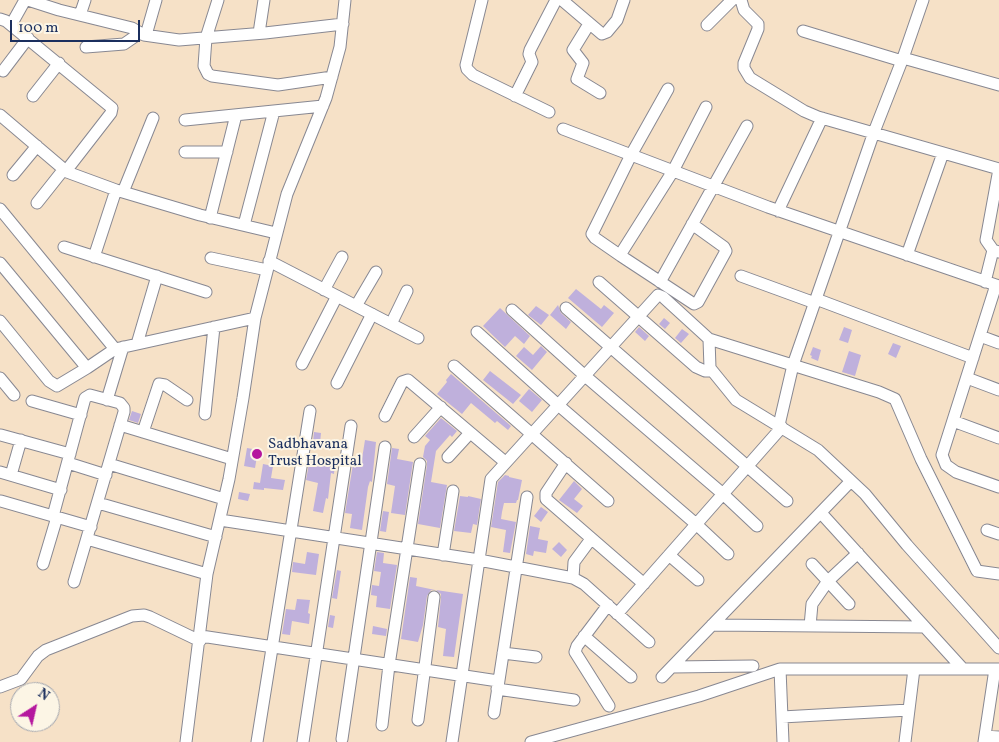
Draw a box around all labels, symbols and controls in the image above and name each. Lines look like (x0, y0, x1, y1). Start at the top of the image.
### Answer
scale bar (12, 10, 142, 42)
text: 100 m (18, 18, 58, 39)
place label: Sadbhavana Trust Hospital (268, 436, 362, 471)
marker: Sadbhavana Trust Hospital (250, 447, 264, 461)
north arrow (10, 682, 60, 732)
text: N (34, 684, 53, 706)

